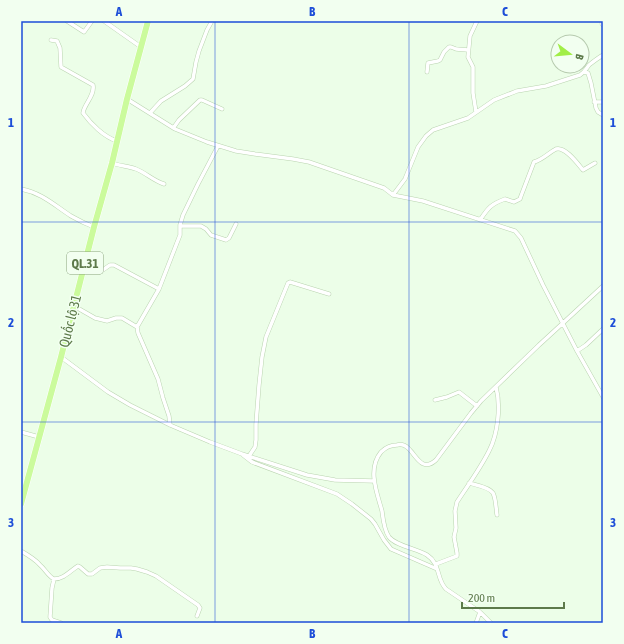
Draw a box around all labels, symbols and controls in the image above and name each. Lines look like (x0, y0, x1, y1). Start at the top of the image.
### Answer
text: A (115, 4, 123, 19)
text: B (309, 4, 316, 19)
text: C (502, 4, 508, 19)
north arrow (550, 34, 590, 74)
text: B (573, 53, 586, 62)
text: 1 (8, 115, 14, 130)
text: 1 (610, 115, 616, 130)
road number: QL.31 (67, 252, 103, 274)
street label: Quốc lộ 31 (55, 293, 84, 349)
text: 2 (8, 315, 14, 330)
text: 2 (610, 315, 616, 330)
text: 3 (8, 515, 14, 530)
text: 3 (610, 515, 616, 530)
scale bar (462, 584, 564, 610)
text: 200 m (468, 591, 495, 605)
text: A (115, 626, 123, 641)
text: B (309, 626, 316, 641)
text: C (502, 626, 508, 641)

